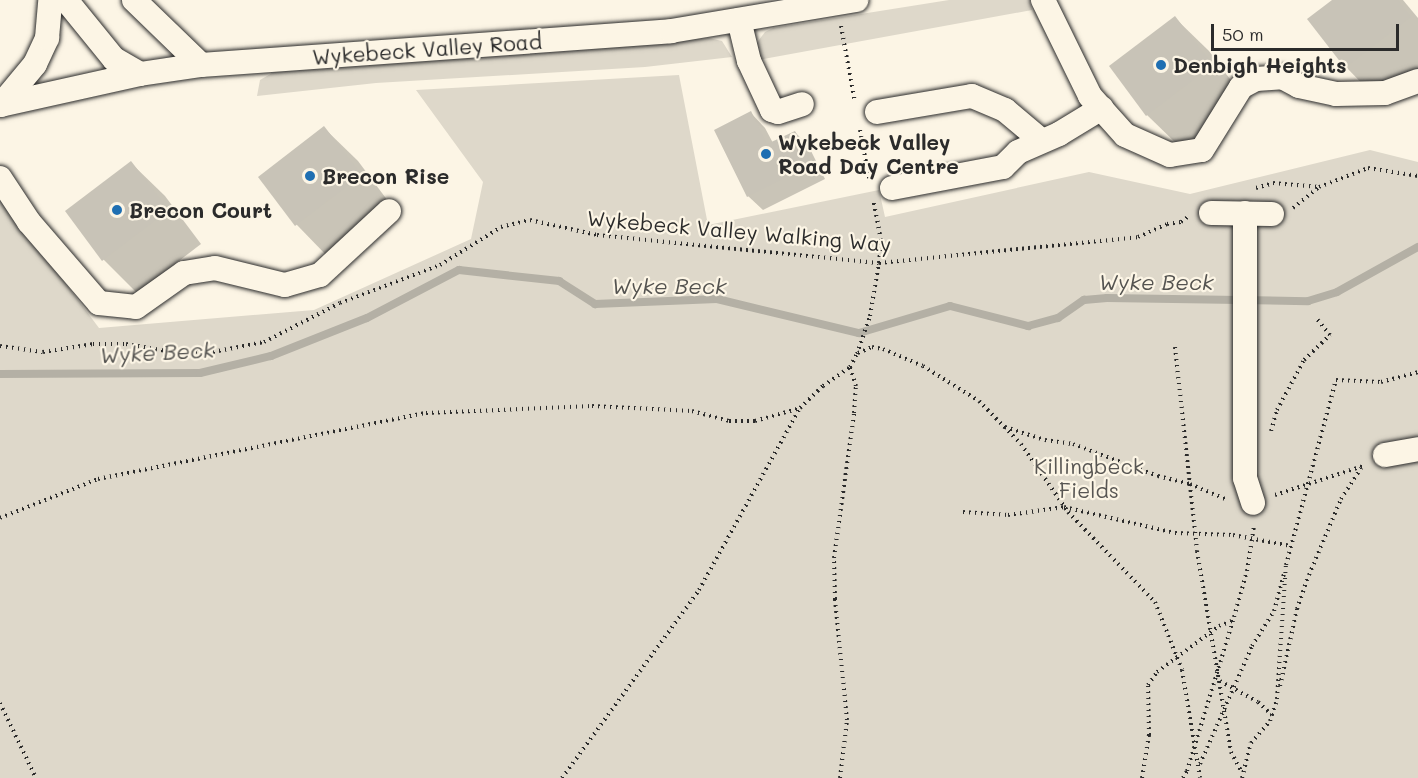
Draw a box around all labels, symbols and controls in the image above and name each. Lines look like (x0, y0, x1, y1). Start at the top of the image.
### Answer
scale bar (1214, 12, 1402, 50)
text: 50 m (1222, 22, 1264, 46)
street label: Wykebeck Valley Road (311, 28, 543, 70)
place label: Denbigh Heights (1173, 52, 1347, 78)
marker: Denbigh Heights (1154, 58, 1168, 72)
place label: Wykebeck Valley Road Day Centre (778, 129, 959, 179)
marker: Wykebeck Valley Road Day Centre (759, 147, 773, 161)
place label: Brecon Rise (322, 163, 449, 189)
marker: Brecon Rise (303, 169, 317, 183)
place label: Brecon Court (129, 197, 272, 223)
marker: Brecon Court (110, 203, 124, 217)
street label: Wykebeck Valley Walking Way (586, 205, 892, 257)
water label: Wyke Beck (1098, 269, 1214, 295)
water label: Wyke Beck (611, 273, 727, 299)
water label: Wyke Beck (99, 336, 215, 368)
park label: Killingbeck Fields (1034, 453, 1144, 503)

